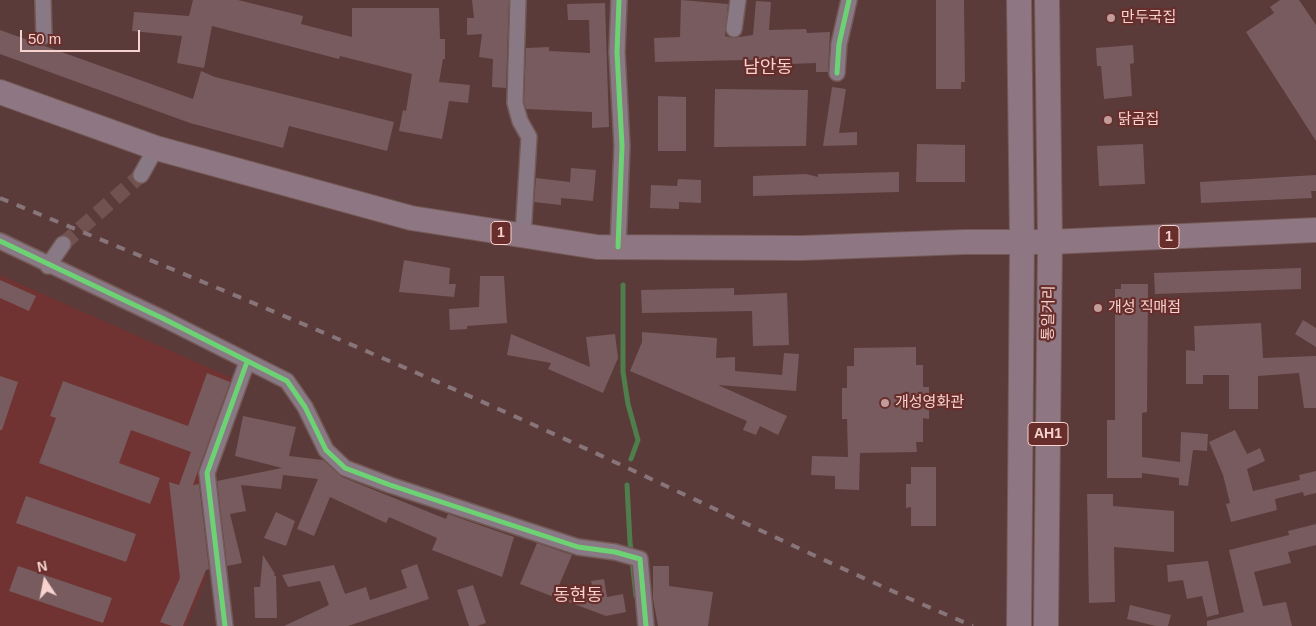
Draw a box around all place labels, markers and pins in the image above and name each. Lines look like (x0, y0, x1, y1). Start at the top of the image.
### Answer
place label: 만두국집 (1121, 9, 1176, 27)
marker: 만두국집 (1105, 12, 1117, 24)
place label: 닭곰집 (1118, 111, 1159, 129)
marker: 닭곰집 (1102, 114, 1114, 126)
place label: 개성 직매점 (1108, 299, 1181, 317)
marker: 개성 직매점 (1092, 302, 1104, 314)
place label: 개성영화관 (895, 394, 964, 412)
marker: 개성영화관 (879, 397, 891, 409)

